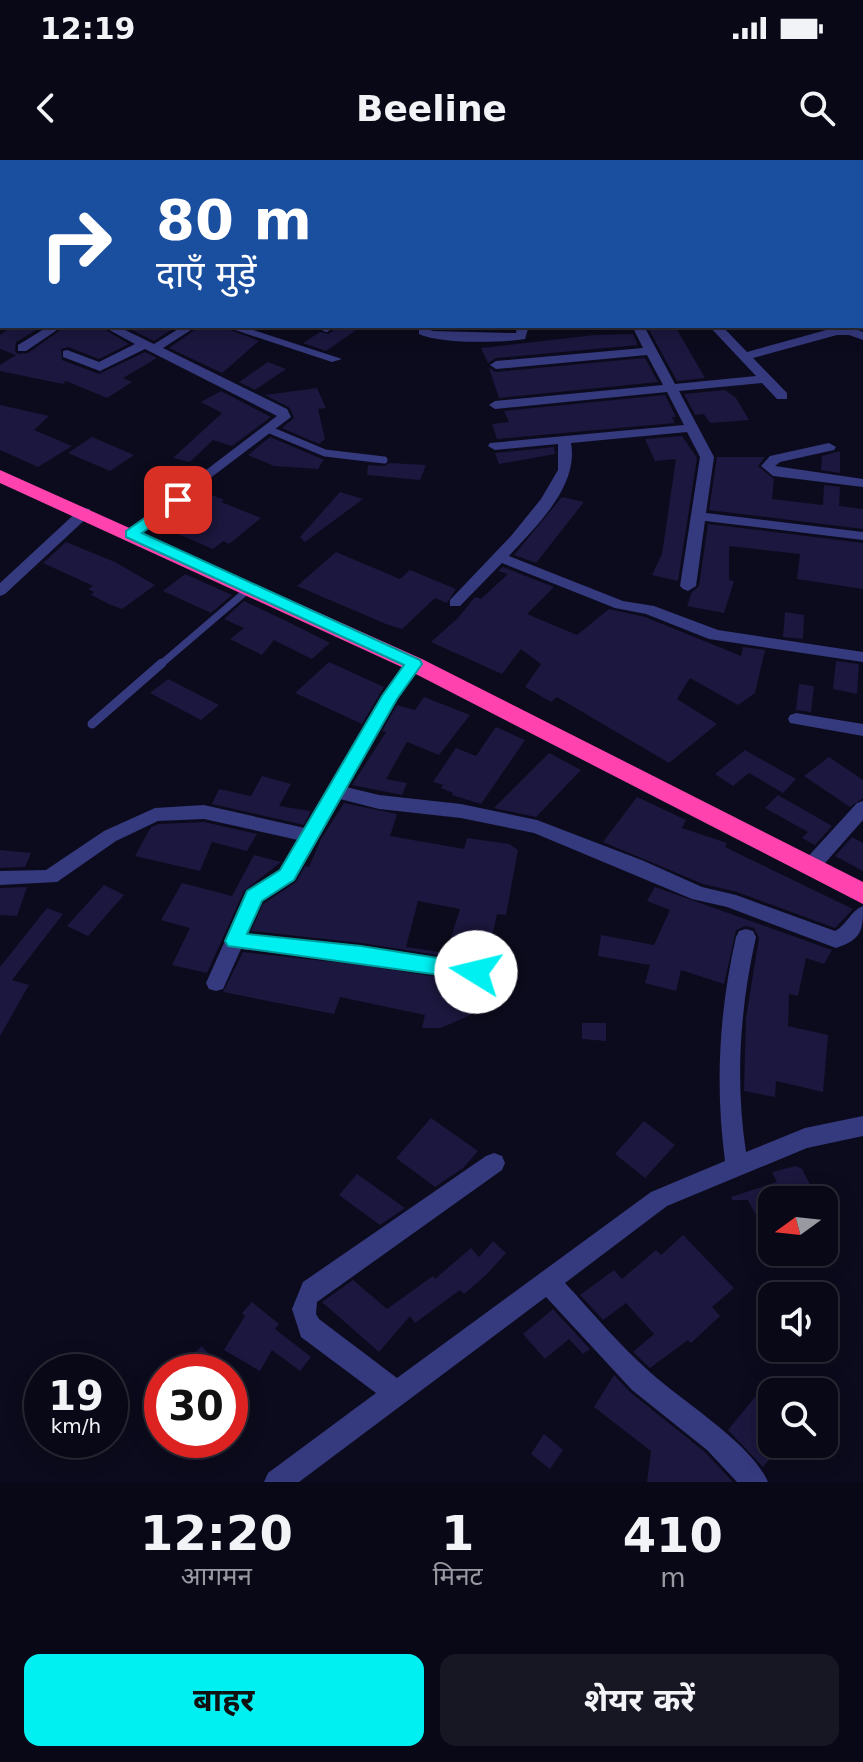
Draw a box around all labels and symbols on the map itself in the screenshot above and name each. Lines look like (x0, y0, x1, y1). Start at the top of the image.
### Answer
pin (144, 466, 212, 534)
position arrow (434, 930, 518, 1014)
north arrow (758, 1186, 838, 1266)
speed limit sign: 30 (144, 1354, 248, 1458)

